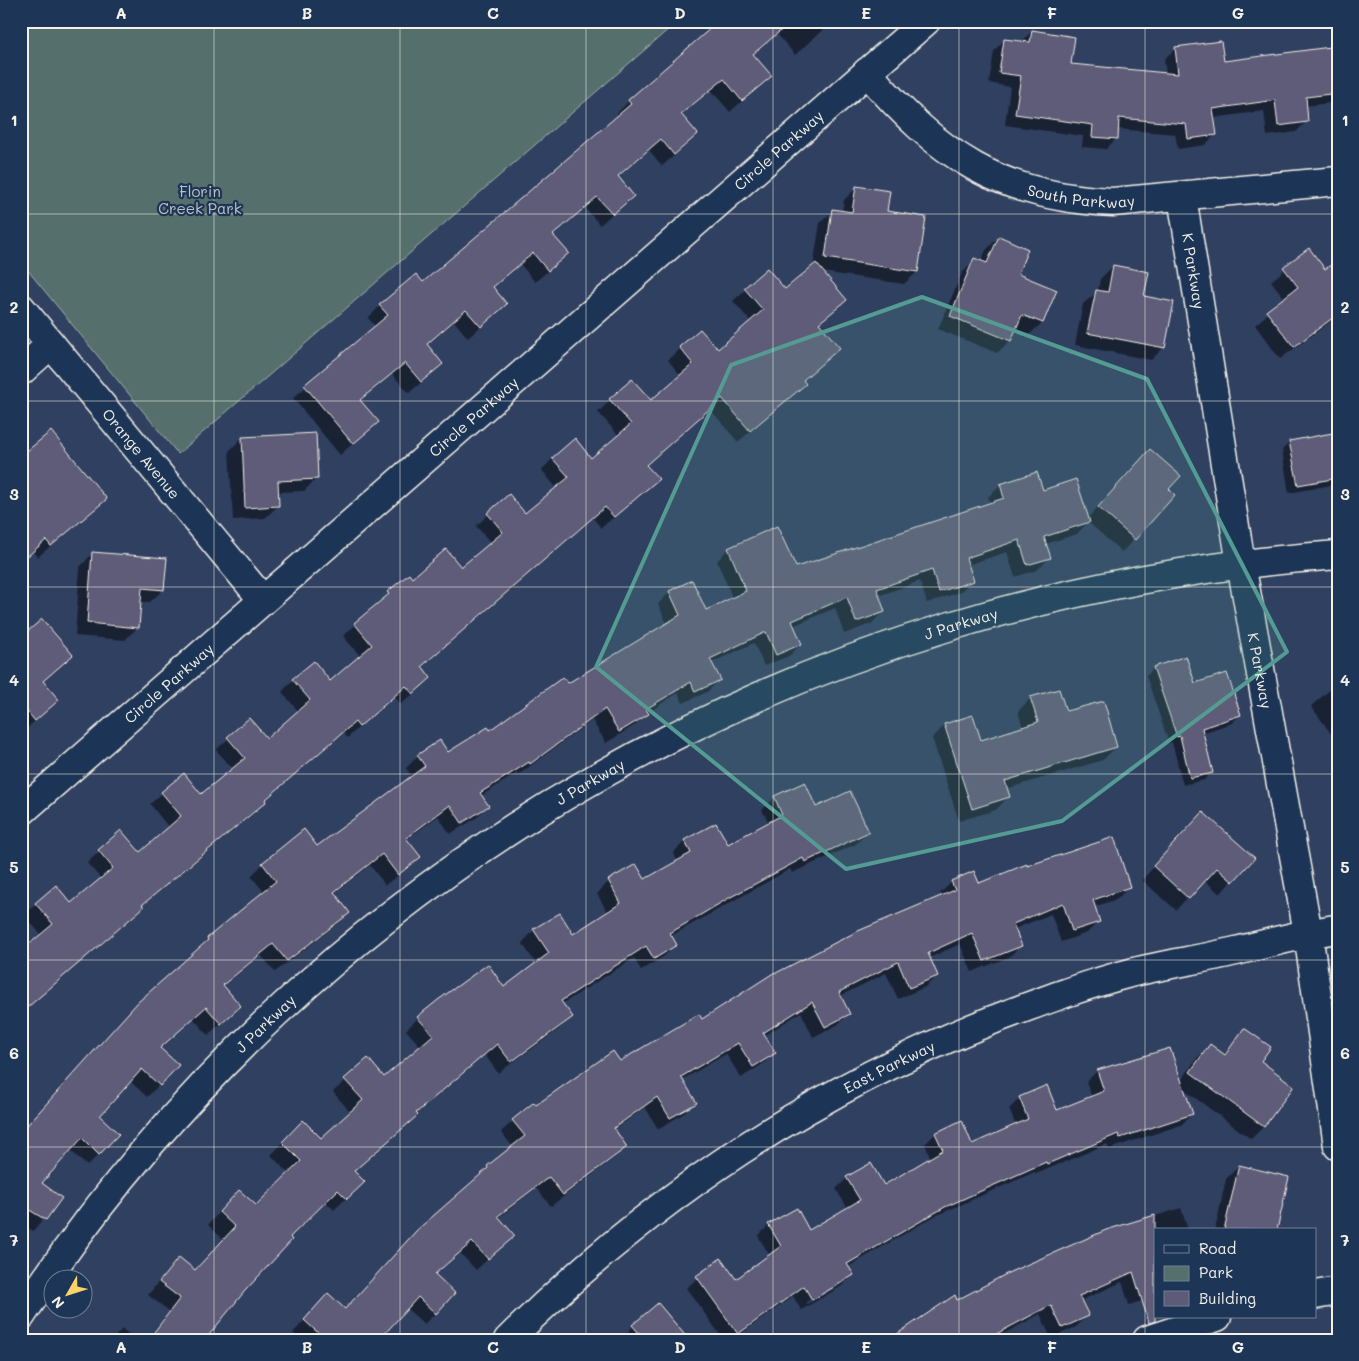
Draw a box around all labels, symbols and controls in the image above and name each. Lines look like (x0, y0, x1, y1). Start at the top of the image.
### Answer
text: A (115, 2, 127, 23)
text: B (302, 2, 312, 23)
text: C (487, 2, 499, 23)
text: D (674, 2, 686, 23)
text: E (861, 2, 871, 23)
text: F (1047, 2, 1057, 23)
text: G (1232, 2, 1244, 23)
street label: Circle Parkway (730, 105, 827, 194)
text: 1 (10, 109, 18, 130)
text: 1 (1341, 109, 1349, 130)
street label: South Parkway (1025, 179, 1136, 212)
park label: Florin Creek Park (158, 181, 242, 218)
street label: K Parkway (1178, 232, 1210, 311)
text: 2 (10, 296, 19, 317)
text: 2 (1341, 296, 1350, 317)
street label: Circle Parkway (425, 372, 523, 461)
street label: Orange Avenue (98, 404, 185, 503)
text: 3 (9, 483, 19, 504)
text: 3 (1340, 483, 1350, 504)
street label: J Parkway (921, 603, 1000, 644)
street label: K Parkway (1244, 631, 1277, 710)
street label: Circle Parkway (120, 638, 218, 728)
text: 4 (9, 669, 19, 690)
text: 4 (1340, 669, 1350, 690)
street label: J Parkway (552, 754, 628, 809)
text: 5 (9, 856, 19, 877)
text: 5 (1340, 856, 1350, 877)
street label: J Parkway (231, 990, 300, 1057)
street label: East Parkway (840, 1036, 938, 1098)
text: 6 (9, 1042, 19, 1063)
text: 6 (1340, 1042, 1350, 1063)
legend (1154, 1228, 1316, 1318)
text: 7 (10, 1229, 19, 1250)
text: 7 (1341, 1229, 1350, 1250)
text: Road (1199, 1238, 1236, 1258)
text: Park (1199, 1262, 1233, 1282)
north arrow (42, 1268, 92, 1318)
text: Building (1199, 1288, 1256, 1308)
text: N (47, 1292, 68, 1313)
text: A (115, 1336, 127, 1357)
text: B (302, 1336, 312, 1357)
text: C (487, 1336, 499, 1357)
text: D (674, 1336, 686, 1357)
text: E (861, 1336, 871, 1357)
text: F (1047, 1336, 1057, 1357)
text: G (1232, 1336, 1244, 1357)

